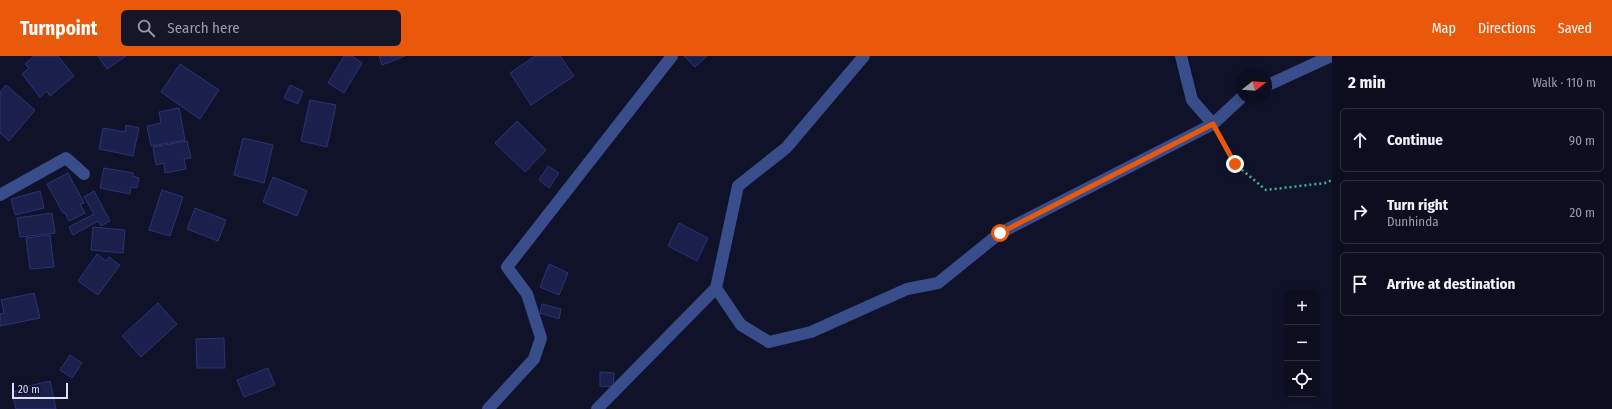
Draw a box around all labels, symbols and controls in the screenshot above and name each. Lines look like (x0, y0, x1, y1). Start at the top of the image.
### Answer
search box (121, 10, 401, 46)
text: Turnpoint (20, 17, 97, 40)
icon: search (135, 17, 157, 39)
text: Search here (167, 19, 240, 37)
text: Map (1432, 20, 1456, 37)
text: Directions (1478, 20, 1536, 37)
text: Saved (1558, 20, 1592, 37)
north arrow (1236, 68, 1272, 104)
text: 2 min (1348, 72, 1386, 93)
text: Walk · 110 m (1532, 75, 1596, 90)
icon: ahead (1349, 129, 1371, 151)
text: Continue (1387, 131, 1443, 149)
text: 90 m (1569, 133, 1595, 148)
route end (1226, 155, 1244, 173)
text: Turn right (1387, 196, 1448, 214)
icon: right (1349, 201, 1371, 223)
text: 20 m (1569, 205, 1595, 220)
text: Dunhinda (1387, 214, 1439, 229)
route start (991, 224, 1009, 242)
icon: arrive (1349, 273, 1371, 295)
text: Arrive at destination (1387, 275, 1515, 293)
map controls (1284, 289, 1320, 397)
button: + (1284, 289, 1320, 325)
button: − (1284, 325, 1320, 361)
button: locate (1284, 361, 1320, 397)
scale bar (12, 381, 68, 400)
text: 20 m (18, 383, 40, 396)

